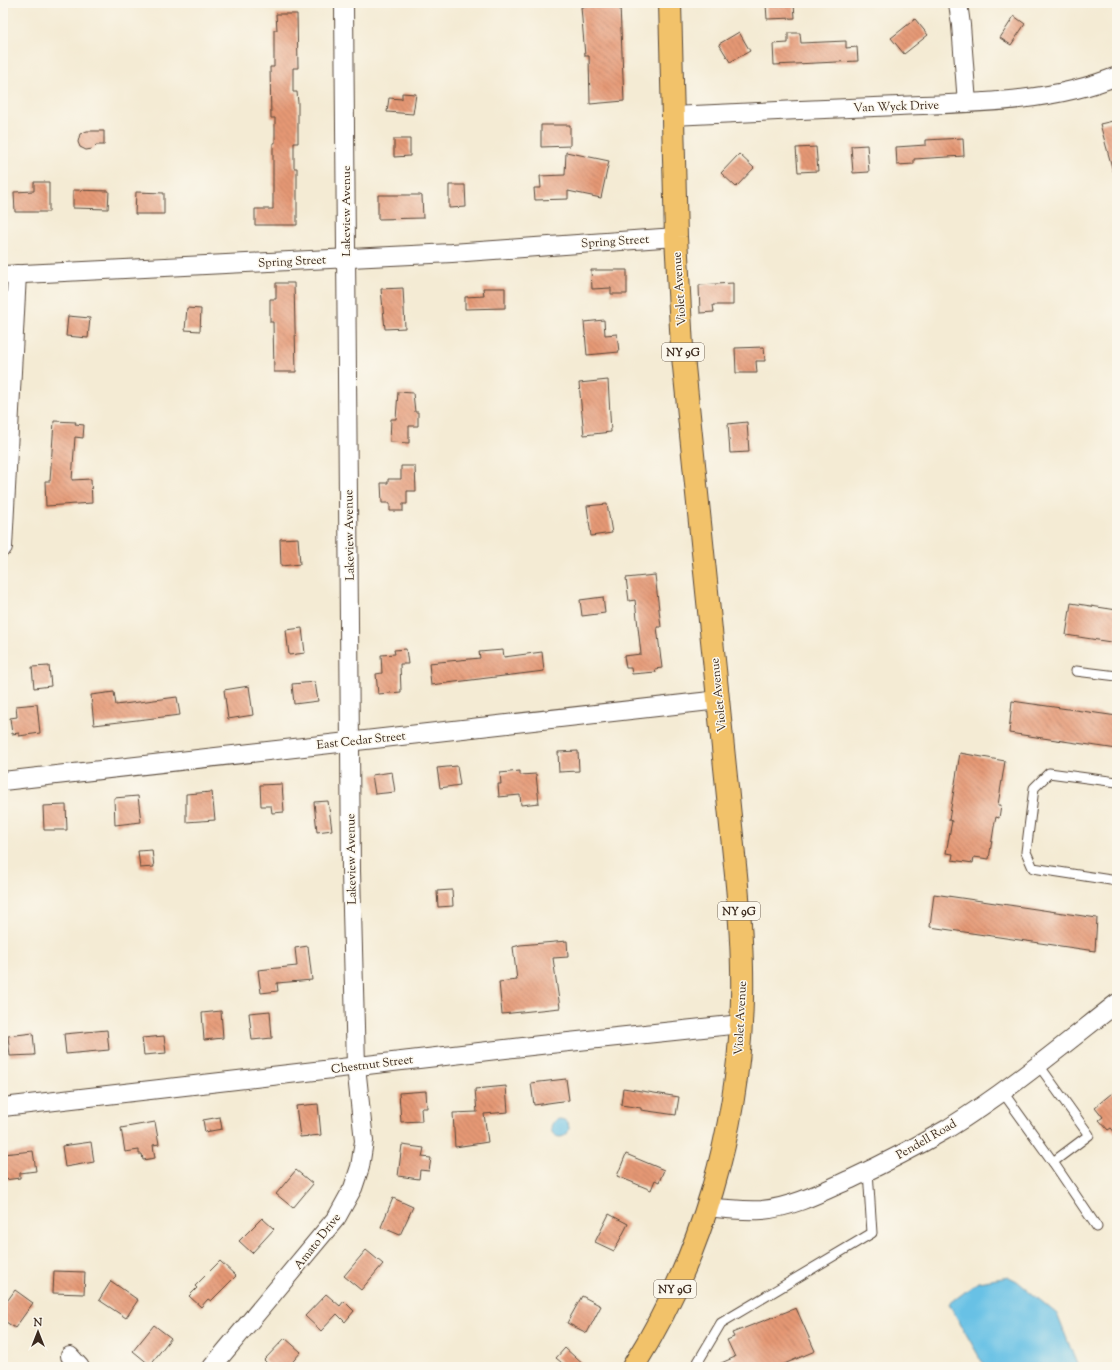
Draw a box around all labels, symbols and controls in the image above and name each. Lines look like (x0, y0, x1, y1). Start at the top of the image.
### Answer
street label: Van Wyck Drive (853, 96, 940, 117)
street label: Lakeview Avenue (338, 165, 356, 257)
street label: Spring Street (580, 231, 650, 253)
street label: Spring Street (258, 251, 327, 273)
street label: Violet Avenue (668, 251, 692, 327)
road number: NY 9G (662, 343, 704, 361)
street label: Lakeview Avenue (340, 489, 360, 581)
street label: Violet Avenue (706, 657, 732, 733)
street label: East Cedar Street (316, 727, 406, 755)
street label: Lakeview Avenue (342, 813, 362, 905)
road number: NY 9G (718, 902, 760, 920)
street label: Violet Avenue (730, 980, 752, 1056)
street label: Chestnut Street (330, 1051, 414, 1079)
street label: Pendell Road (893, 1115, 960, 1164)
street label: Amato Drive (290, 1209, 346, 1274)
road number: NY 9G (654, 1280, 696, 1298)
north arrow (18, 1312, 58, 1352)
text: N (33, 1315, 43, 1331)

